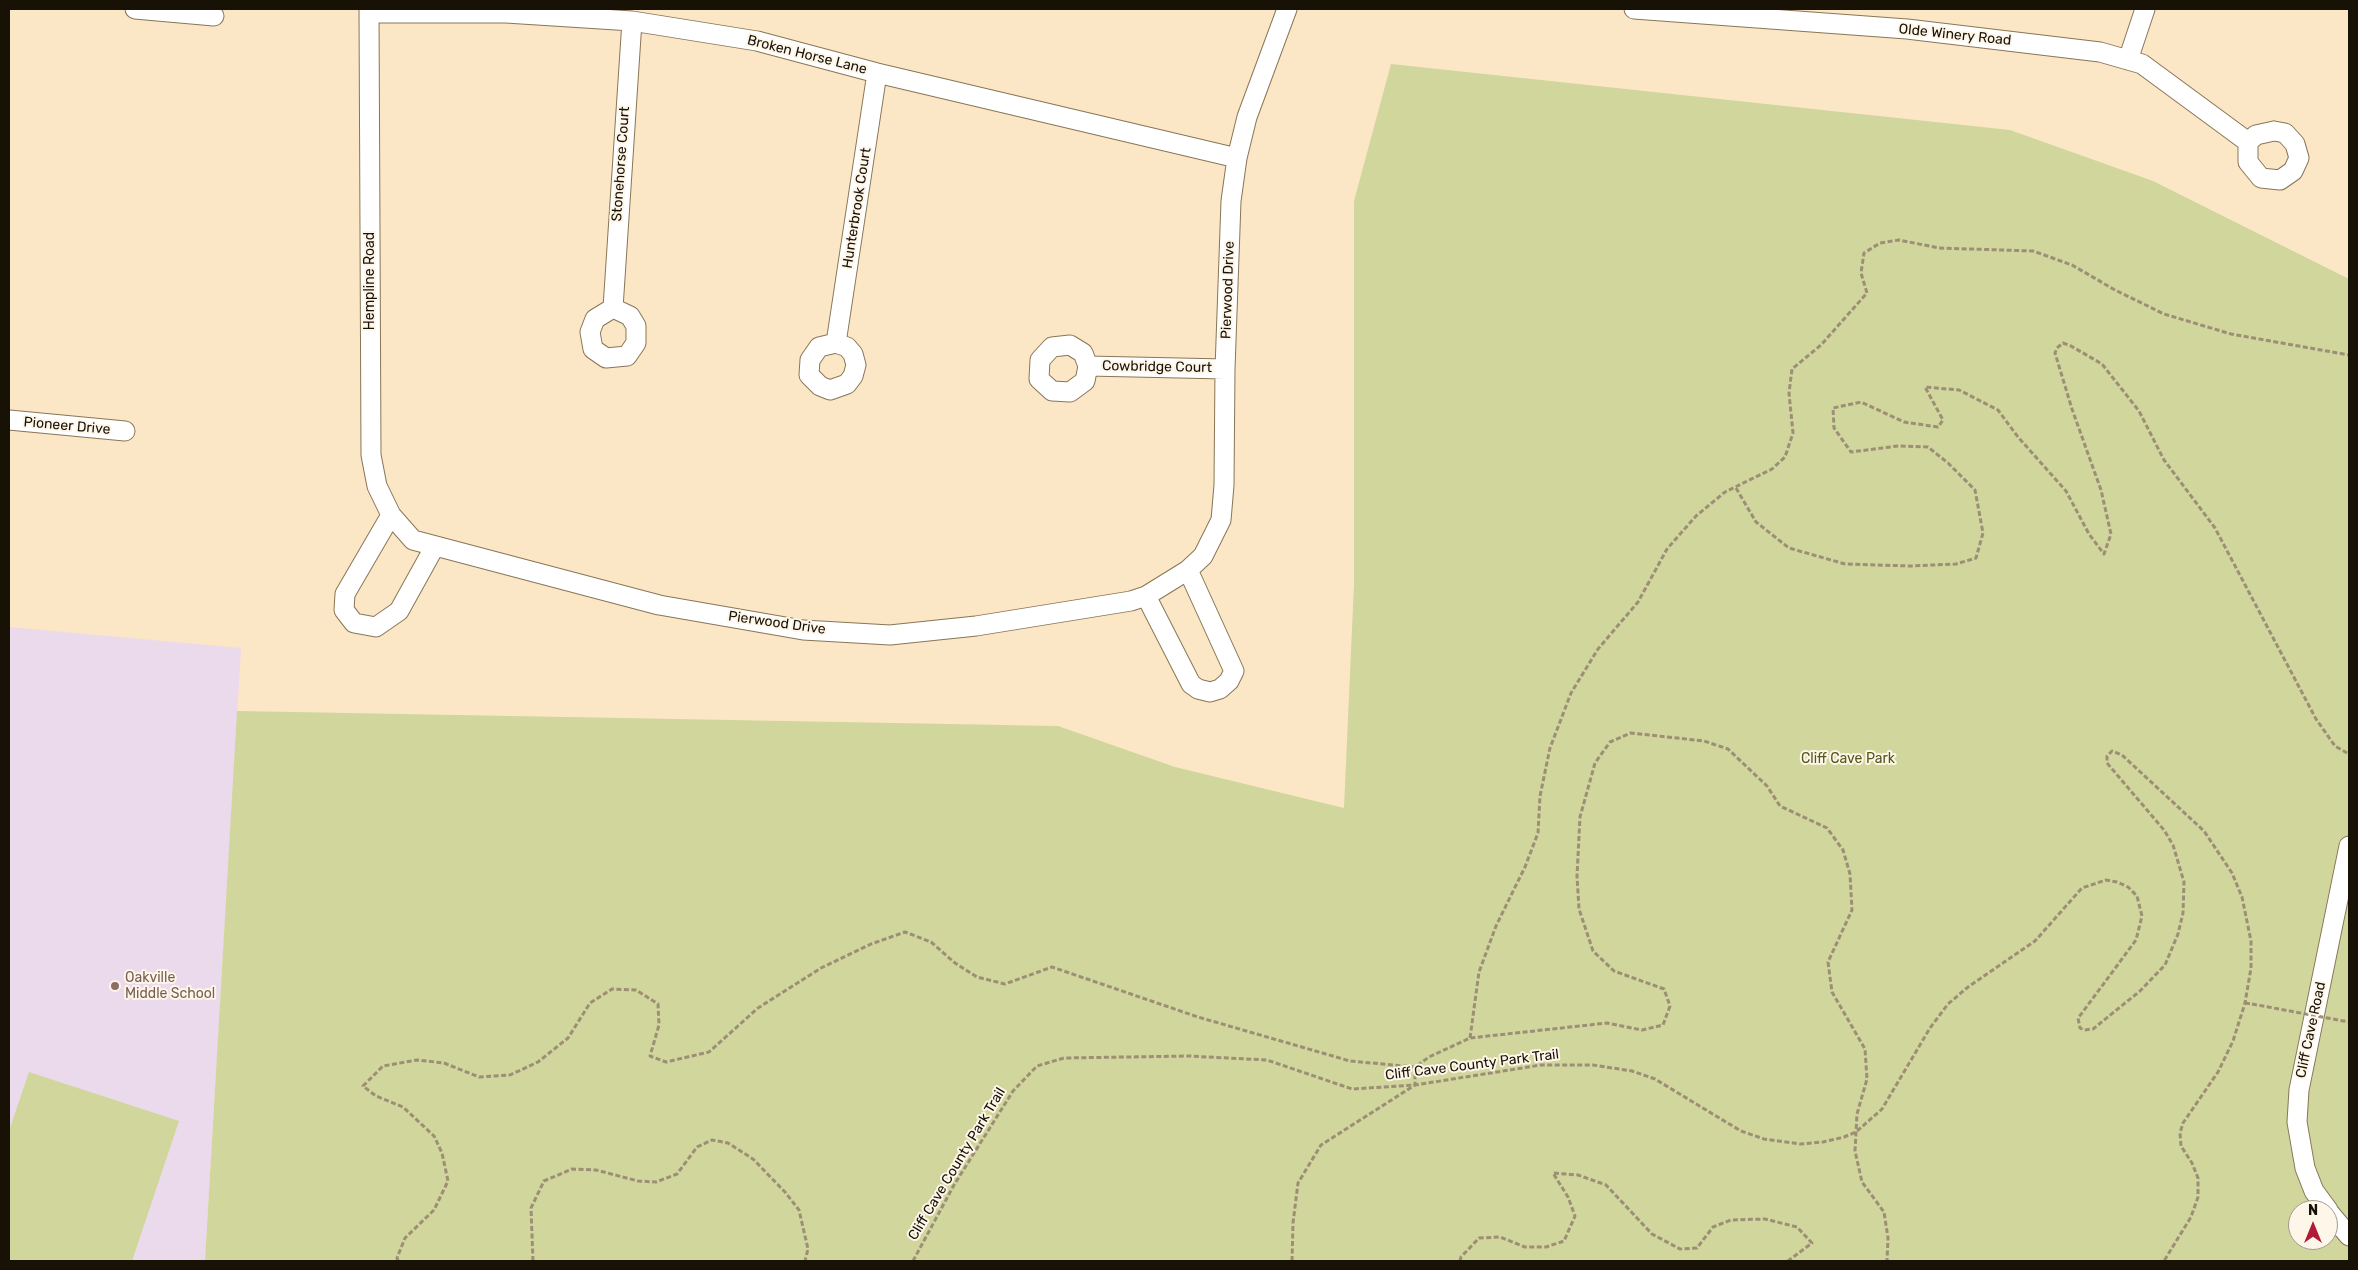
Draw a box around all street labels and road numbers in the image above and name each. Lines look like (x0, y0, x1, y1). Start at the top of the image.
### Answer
street label: Olde Winery Road (1898, 21, 2012, 49)
street label: Broken Horse Lane (745, 32, 869, 78)
street label: Stonehorse Court (609, 106, 633, 222)
street label: Hunterbrook Court (839, 146, 875, 270)
street label: Hempline Road (362, 232, 378, 330)
street label: Pierwood Drive (1218, 241, 1238, 339)
street label: Cowbridge Court (1102, 358, 1212, 376)
street label: Pioneer Drive (23, 414, 111, 438)
street label: Pierwood Drive (727, 608, 827, 638)
street label: Cliff Cave Road (2293, 980, 2329, 1080)
street label: Cliff Cave County Park Trail (1384, 1046, 1560, 1084)
street label: Cliff Cave County Park Trail (905, 1085, 1009, 1243)

